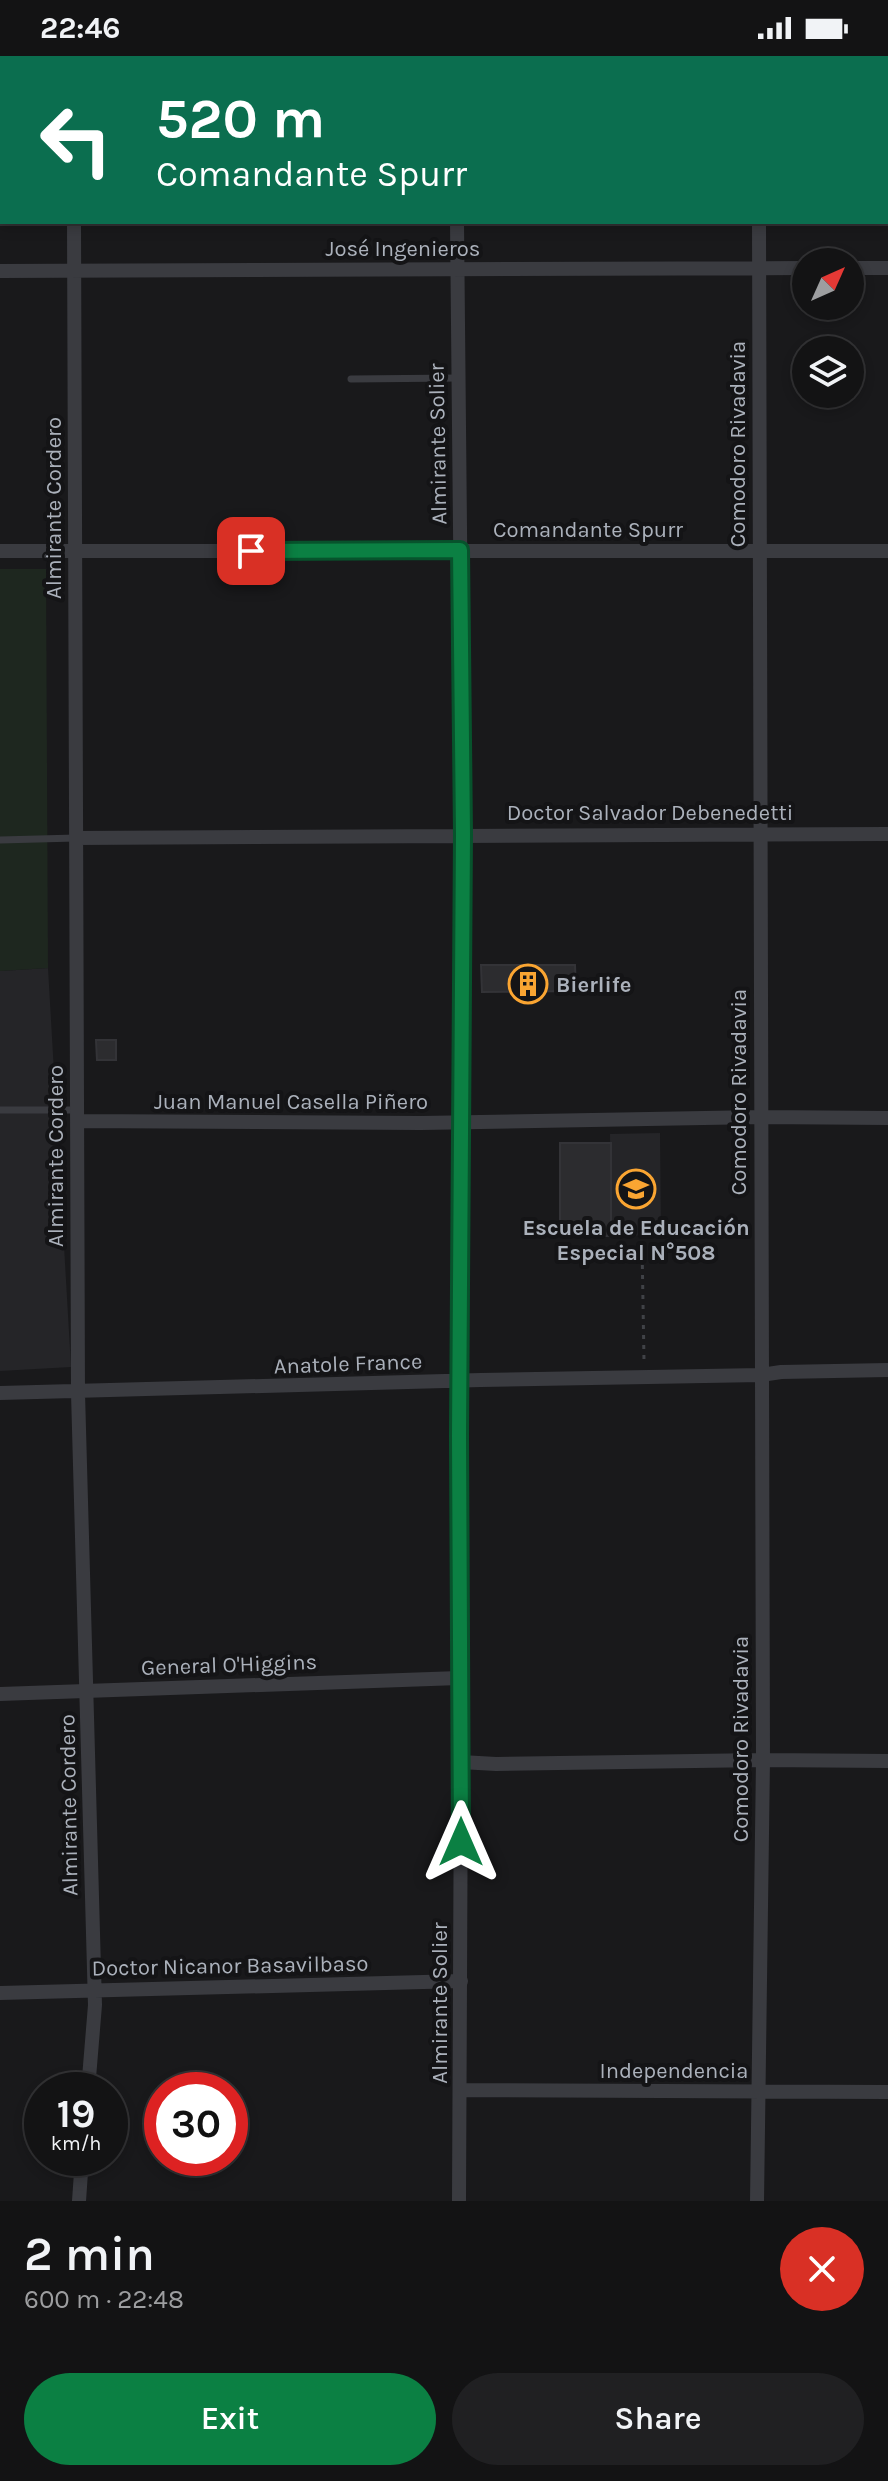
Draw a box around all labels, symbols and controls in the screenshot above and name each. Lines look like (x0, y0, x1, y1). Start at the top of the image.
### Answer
text: 22:46 (40, 10, 120, 46)
text: 520 m (156, 86, 325, 151)
icon: left (24, 88, 128, 192)
text: Comandante Spurr (156, 153, 467, 195)
street label: José Ingenieros (326, 236, 480, 262)
north arrow (792, 248, 864, 320)
map controls (792, 248, 864, 408)
button: layers (792, 336, 864, 408)
street label: Comodoro Rivadavia (725, 341, 751, 547)
street label: Almirante Solier (424, 363, 452, 525)
street label: Almirante Cordero (41, 417, 67, 599)
pin (217, 517, 285, 585)
street label: Comandante Spurr (493, 517, 683, 543)
icon: arrive (229, 529, 273, 573)
street label: Doctor Salvador Debenedetti (507, 800, 793, 826)
building icon: Bierlife (507, 963, 549, 1005)
place label: Bierlife (556, 972, 631, 998)
street label: Comodoro Rivadavia (726, 989, 752, 1195)
street label: Almirante Cordero (43, 1065, 69, 1247)
street label: Juan Manuel Casella Piñero (154, 1089, 428, 1115)
school or university icon: Escuela de Educación Especial N°508 (615, 1168, 657, 1210)
place label: Escuela de Educación Especial N°508 (522, 1215, 750, 1266)
street label: Anatole France (273, 1348, 423, 1380)
street label: Comodoro Rivadavia (728, 1636, 754, 1842)
street label: General O'Higgins (141, 1649, 318, 1681)
street label: Almirante Cordero (54, 1714, 84, 1896)
position arrow (419, 1800, 503, 1884)
street label: Almirante Solier (427, 1922, 453, 2084)
street label: Doctor Nicanor Basavilbaso (91, 1951, 369, 1981)
street label: Independencia (600, 2058, 748, 2084)
speed limit sign: 30 (144, 2072, 248, 2176)
text: 19 (57, 2090, 95, 2137)
text: km/h (51, 2132, 101, 2155)
text: 2 min (24, 2226, 155, 2282)
button: close (780, 2227, 864, 2311)
text: 600 m · 22:48 (24, 2284, 184, 2315)
button: Exit (24, 2373, 436, 2465)
button: Share (452, 2373, 864, 2465)

